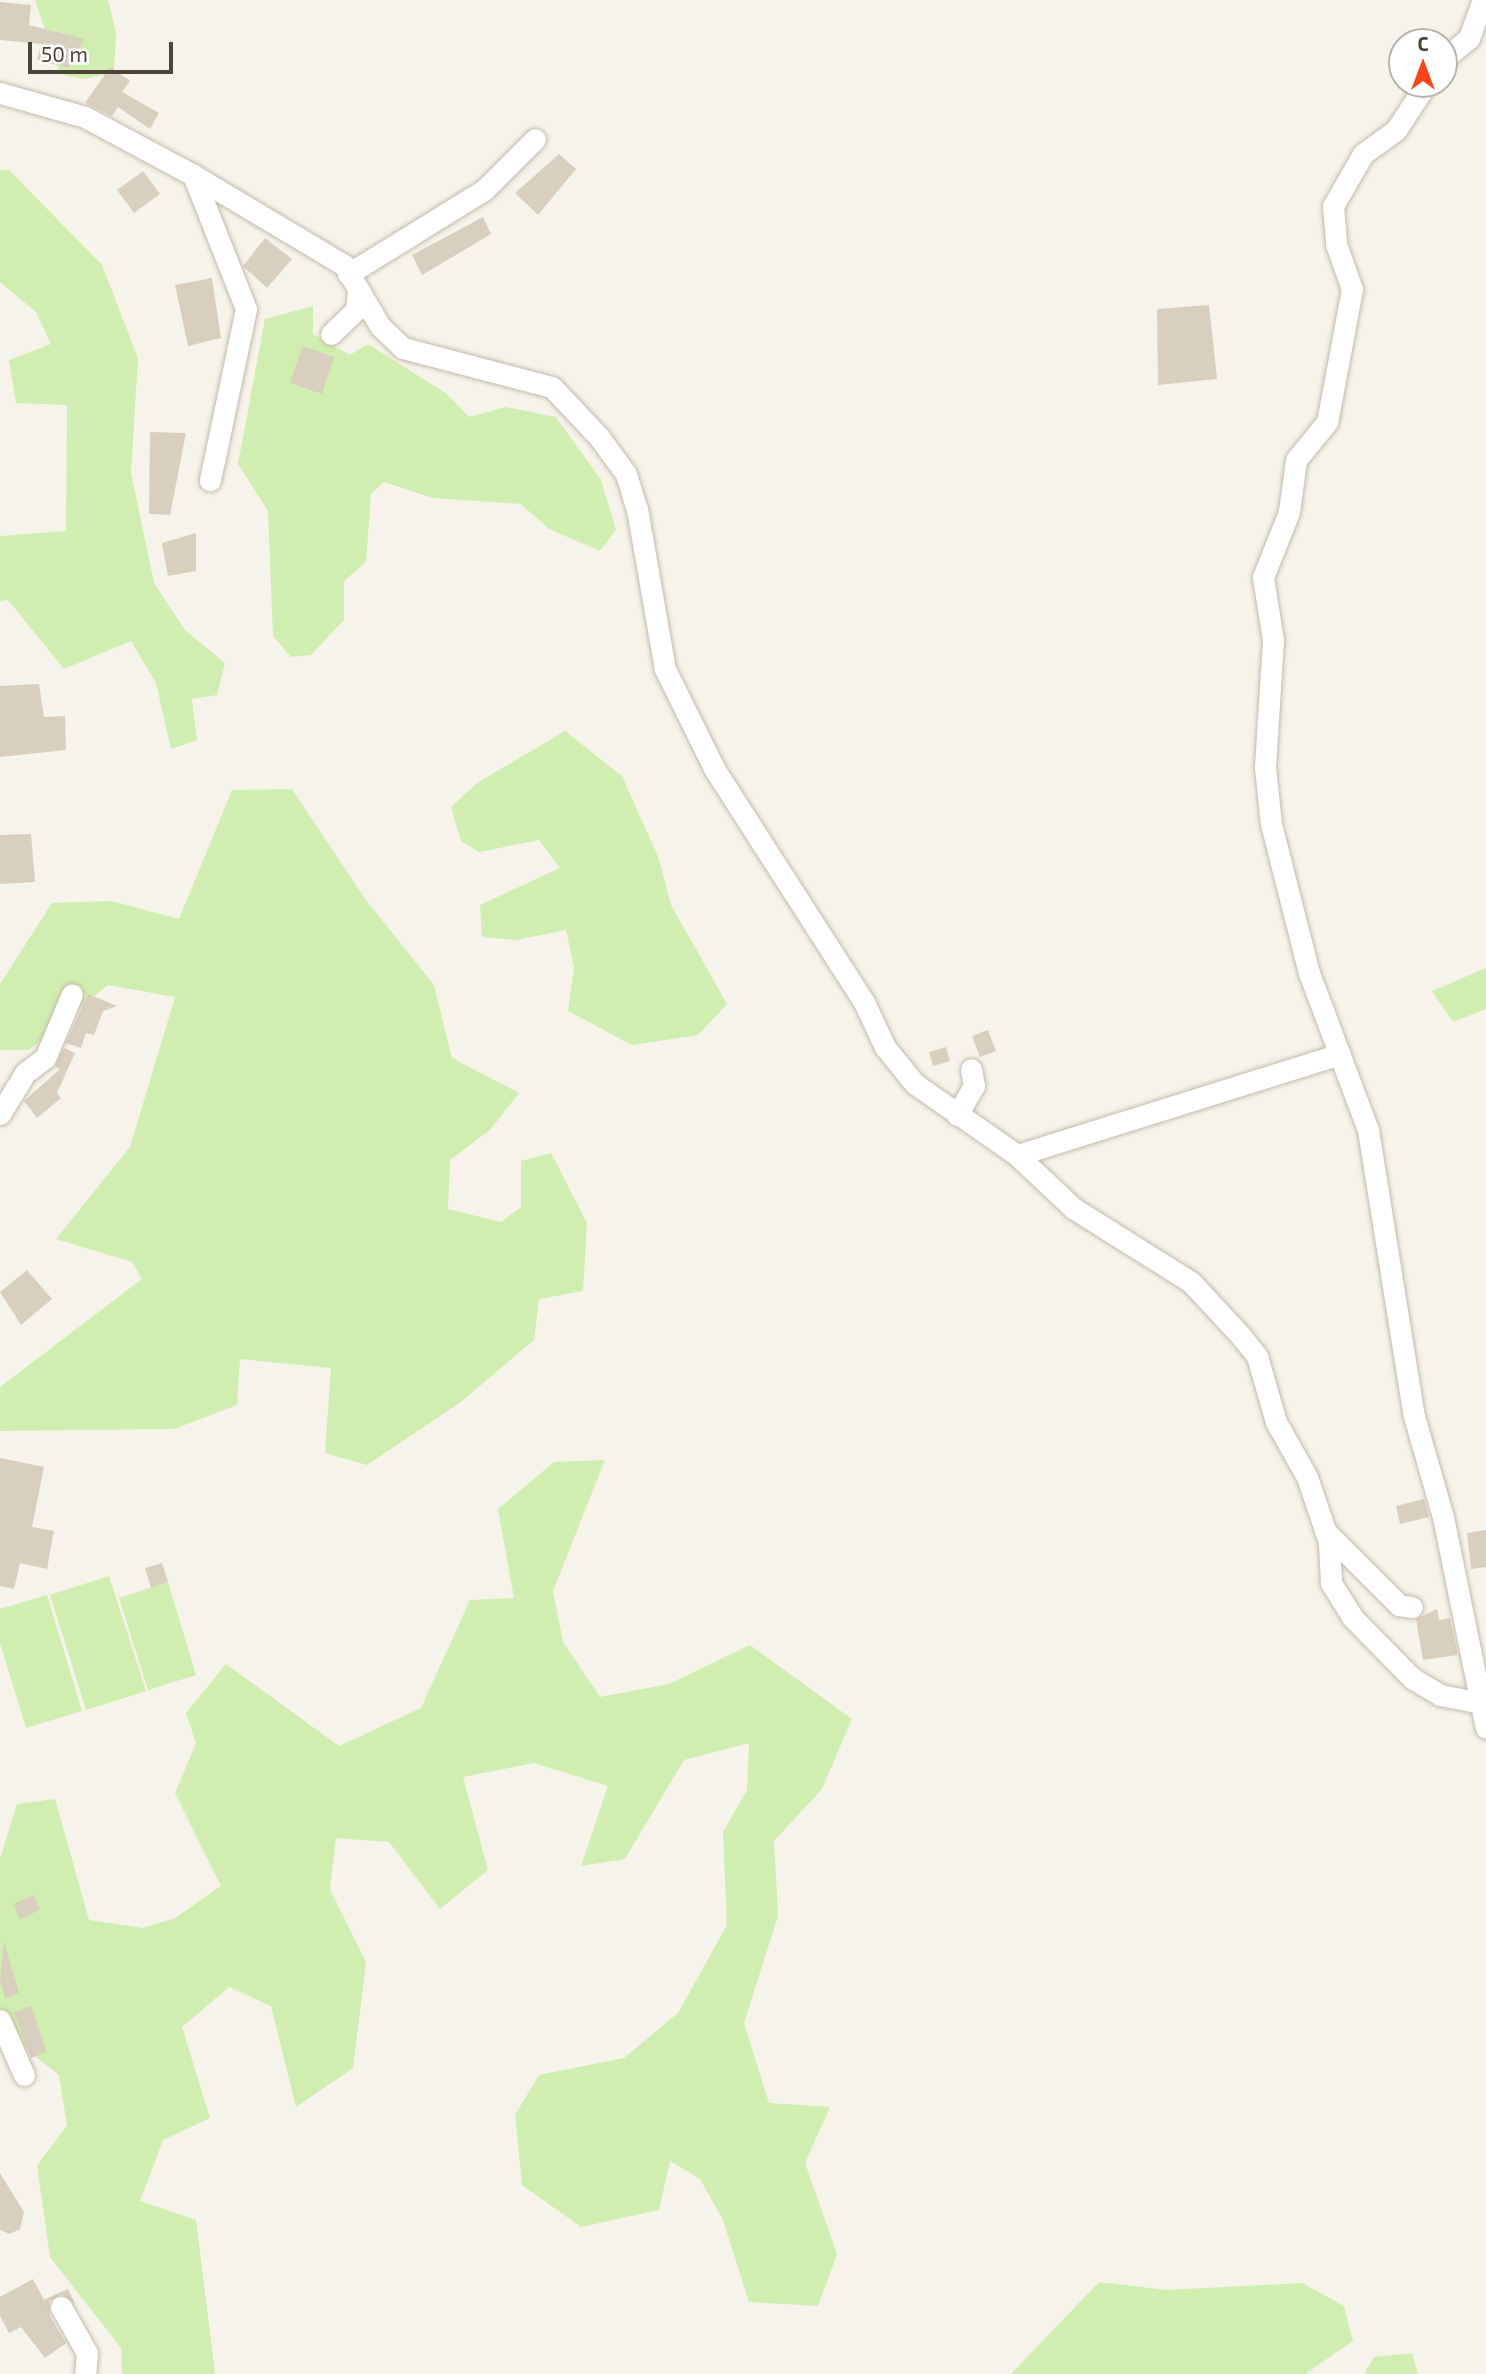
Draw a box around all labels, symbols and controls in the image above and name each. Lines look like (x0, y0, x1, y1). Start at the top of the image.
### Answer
scale bar (32, 28, 177, 72)
north arrow (1388, 28, 1458, 98)
text: С (1417, 32, 1429, 55)
text: 50 m (41, 41, 88, 66)

